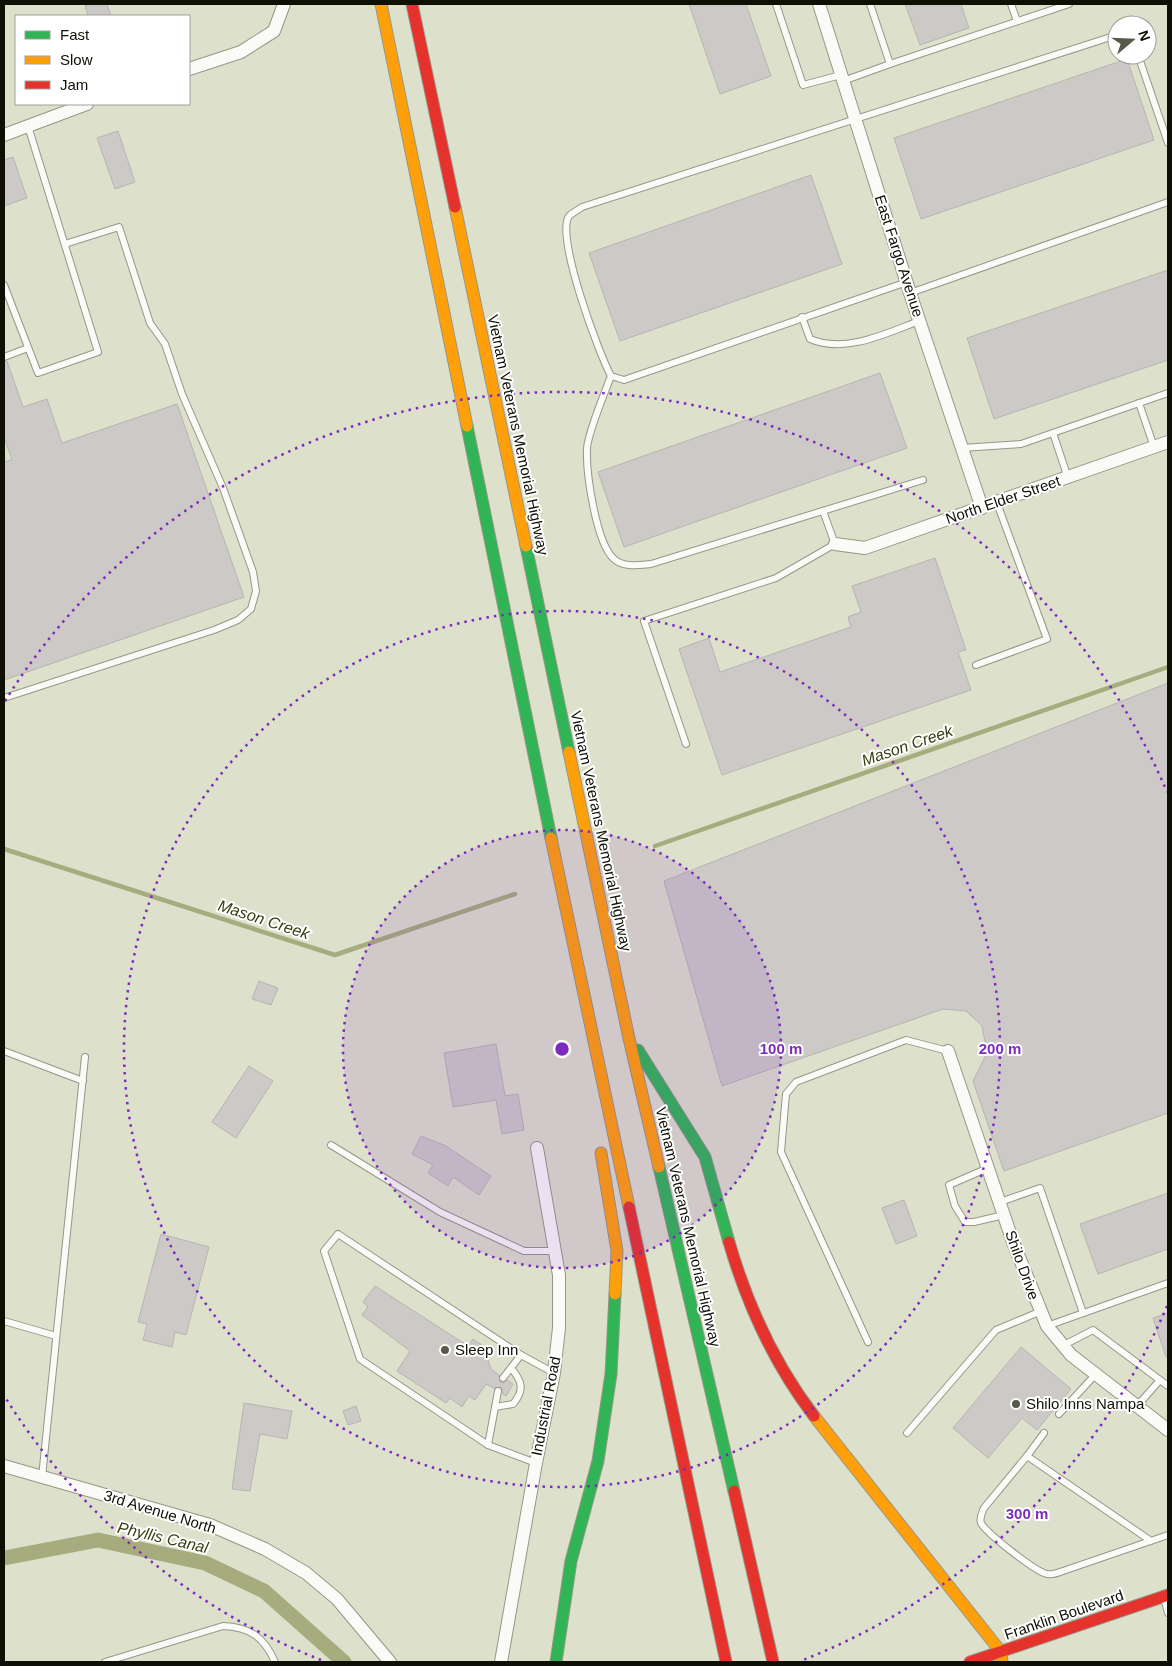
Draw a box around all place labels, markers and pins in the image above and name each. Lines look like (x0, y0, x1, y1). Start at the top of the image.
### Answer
centre of rings (553, 1040, 571, 1058)
place label: Sleep Inn (455, 1341, 518, 1358)
marker: Sleep Inn (439, 1344, 451, 1356)
place label: Shilo Inns Nampa (1026, 1395, 1145, 1412)
marker: Shilo Inns Nampa (1010, 1398, 1022, 1410)

